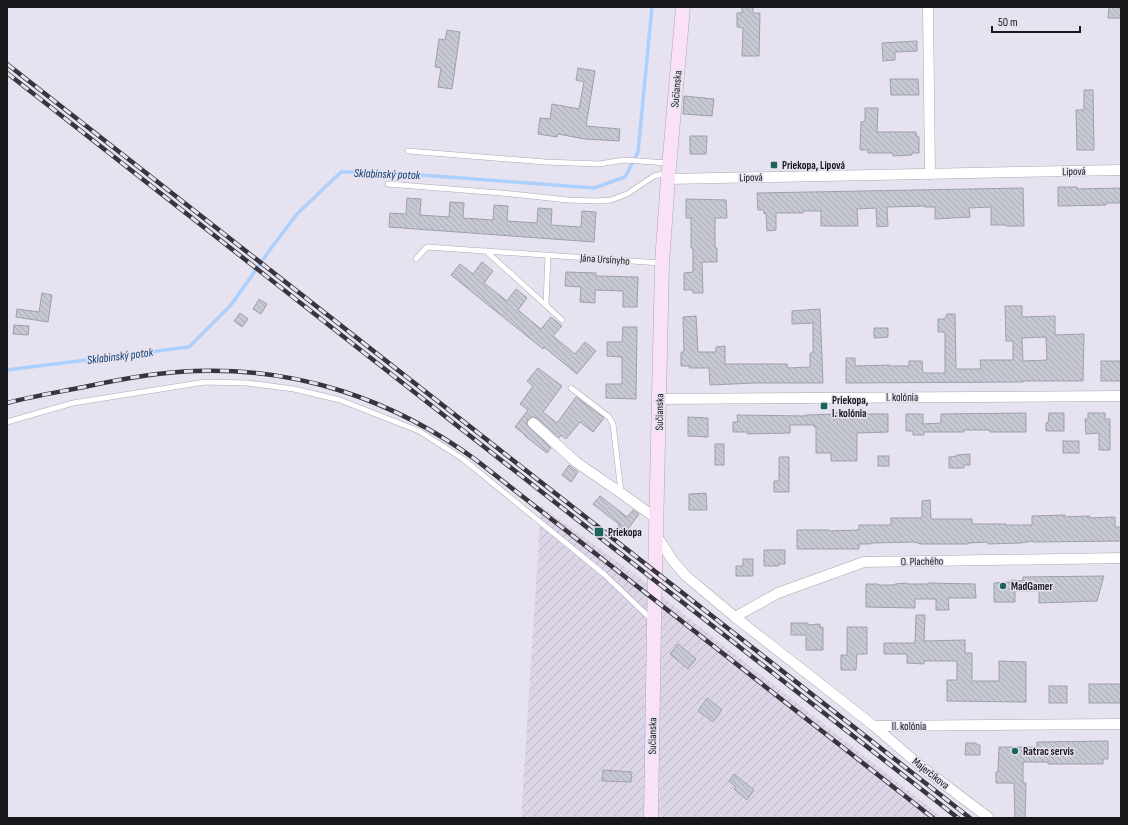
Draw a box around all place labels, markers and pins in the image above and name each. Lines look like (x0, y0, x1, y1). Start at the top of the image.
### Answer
place label: Priekopa, Lipová (782, 159, 846, 172)
marker: Priekopa, Lipová (769, 160, 779, 170)
place label: Priekopa, I. kolónia (832, 394, 869, 420)
marker: Priekopa, I. kolónia (819, 401, 829, 411)
marker: Priekopa (593, 526, 605, 538)
place label: Priekopa (608, 526, 642, 539)
place label: MadGamer (1011, 580, 1053, 593)
marker: MadGamer (998, 581, 1008, 591)
place label: Ratrac servis (1023, 745, 1074, 758)
marker: Ratrac servis (1010, 746, 1020, 756)

